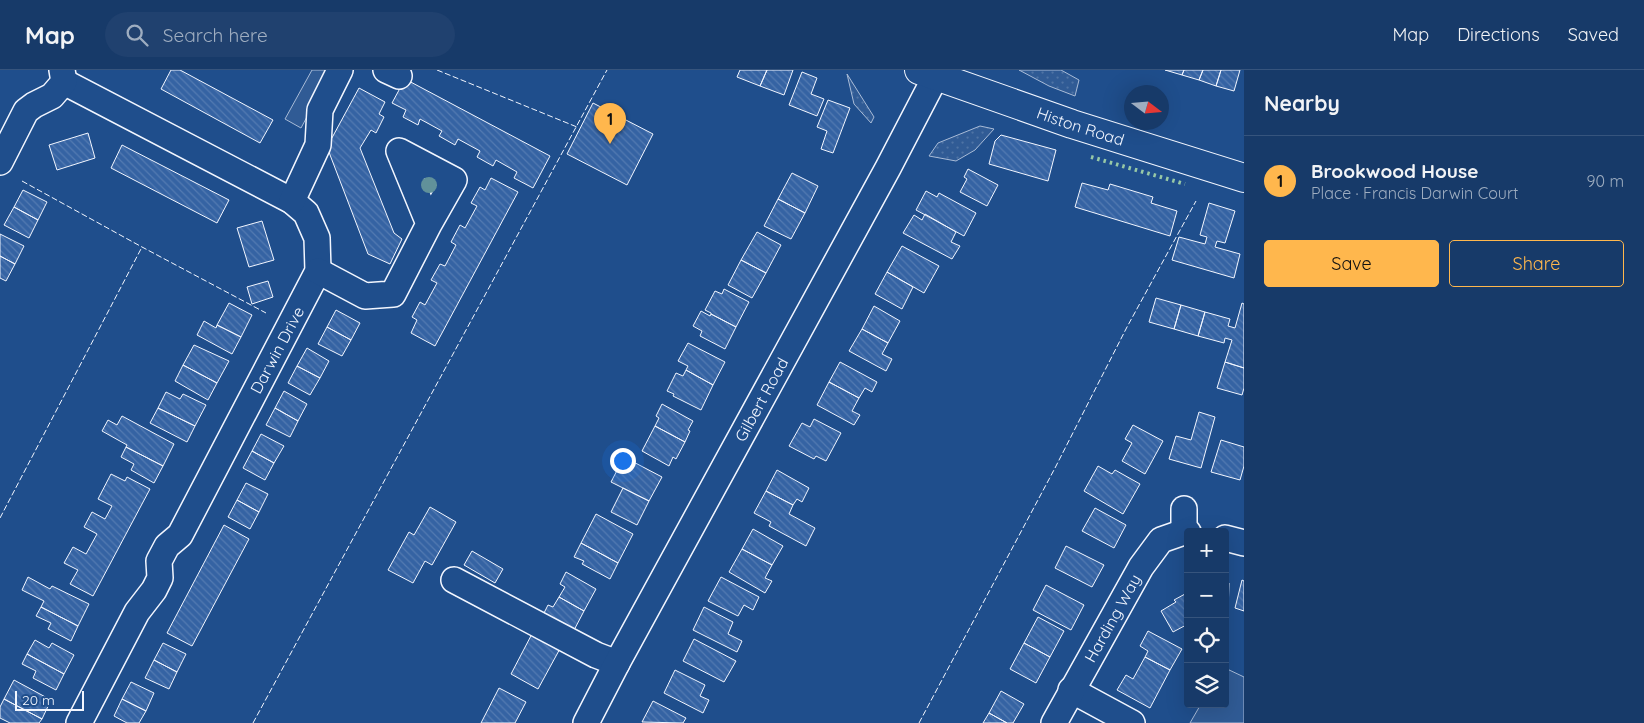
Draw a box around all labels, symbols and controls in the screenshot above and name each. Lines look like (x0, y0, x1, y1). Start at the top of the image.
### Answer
search box (105, 12, 455, 57)
text: Map (25, 20, 75, 50)
icon: search (123, 21, 151, 49)
text: Search here (163, 23, 268, 47)
text: Map (1392, 23, 1429, 46)
text: Directions (1457, 23, 1540, 46)
text: Saved (1568, 23, 1619, 46)
north arrow (1124, 85, 1169, 130)
text: Nearby (1264, 90, 1340, 116)
street label: Histon Road (1034, 102, 1127, 150)
pin: 1 (594, 103, 626, 144)
text: Brookwood House (1311, 159, 1478, 183)
text: 1 (1277, 171, 1283, 191)
text: 90 m (1587, 171, 1624, 191)
text: Place · Francis Darwin Court (1311, 183, 1519, 203)
button: Save (1264, 240, 1439, 287)
button: Share (1449, 240, 1624, 287)
street label: Darwin Drive (246, 303, 308, 397)
street label: Gilbert Road (730, 354, 792, 445)
your location (610, 448, 636, 474)
map controls (1184, 528, 1229, 708)
button: + (1184, 528, 1229, 573)
street label: Harding Way (1080, 571, 1145, 666)
button: − (1184, 573, 1229, 618)
button: locate (1184, 618, 1229, 663)
button: layers (1184, 663, 1229, 708)
scale bar (15, 688, 84, 711)
text: 20 m (22, 691, 55, 709)

